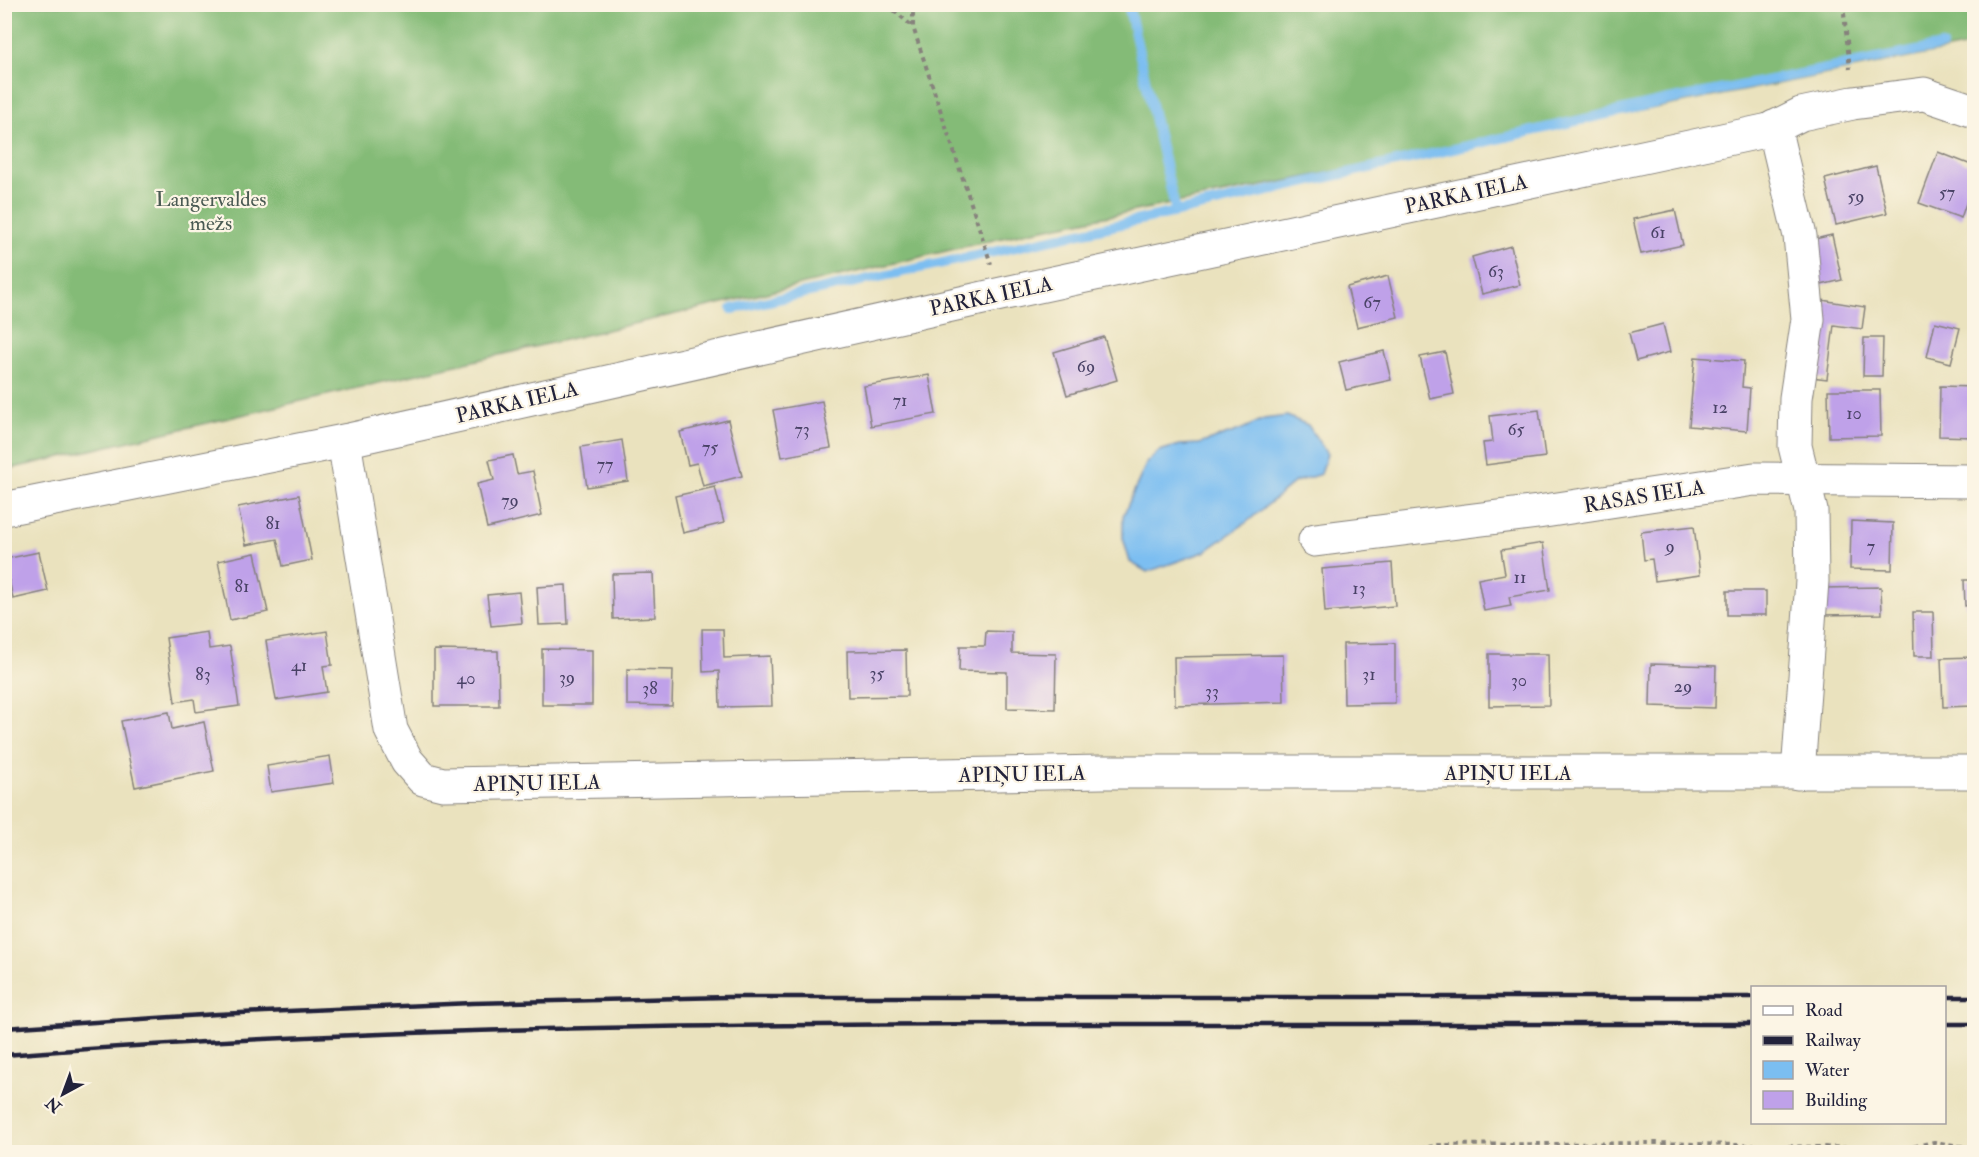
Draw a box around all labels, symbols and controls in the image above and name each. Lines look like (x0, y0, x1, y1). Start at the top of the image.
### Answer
street label: PARKA IELA (1402, 168, 1530, 221)
house number: 57 (1939, 181, 1955, 204)
house number: 59 (1847, 185, 1865, 208)
park label: Langervaldes mežs (155, 186, 267, 237)
house number: 61 (1650, 221, 1666, 244)
house number: 63 (1488, 260, 1504, 283)
street label: PARKA IELA (927, 270, 1055, 323)
house number: 67 (1363, 291, 1381, 314)
house number: 69 (1077, 355, 1095, 378)
street label: PARKA IELA (453, 375, 581, 430)
house number: 71 (893, 389, 907, 412)
house number: 12 (1712, 396, 1728, 419)
house number: 10 (1846, 402, 1862, 425)
house number: 73 (794, 418, 810, 441)
house number: 65 (1508, 418, 1525, 441)
house number: 75 (702, 436, 718, 459)
house number: 77 (597, 453, 613, 476)
street label: RASAS IELA (1582, 474, 1706, 519)
house number: 79 (501, 489, 519, 512)
house number: 81 (266, 512, 280, 535)
house number: 9 (1663, 535, 1675, 558)
house number: 7 (1867, 535, 1875, 558)
house number: 11 (1514, 566, 1526, 589)
house number: 81 (235, 575, 249, 598)
house number: 13 (1352, 577, 1366, 600)
house number: 41 (291, 654, 307, 677)
house number: 35 (870, 662, 884, 685)
house number: 83 (195, 663, 211, 686)
house number: 31 (1362, 663, 1376, 686)
house number: 39 (559, 666, 575, 689)
house number: 40 (457, 667, 475, 690)
house number: 30 (1511, 669, 1527, 692)
house number: 29 (1674, 675, 1692, 698)
house number: 38 (642, 677, 658, 700)
house number: 33 (1205, 680, 1219, 703)
street label: APIŅU IELA (957, 760, 1086, 789)
street label: APIŅU IELA (1443, 760, 1572, 787)
street label: APIŅU IELA (472, 769, 601, 798)
legend (1751, 986, 1946, 1124)
text: Road (1805, 999, 1843, 1022)
text: Railway (1805, 1029, 1862, 1052)
text: Water (1804, 1059, 1849, 1082)
north arrow (33, 1064, 93, 1124)
text: Building (1805, 1089, 1868, 1112)
text: N (41, 1092, 67, 1117)

